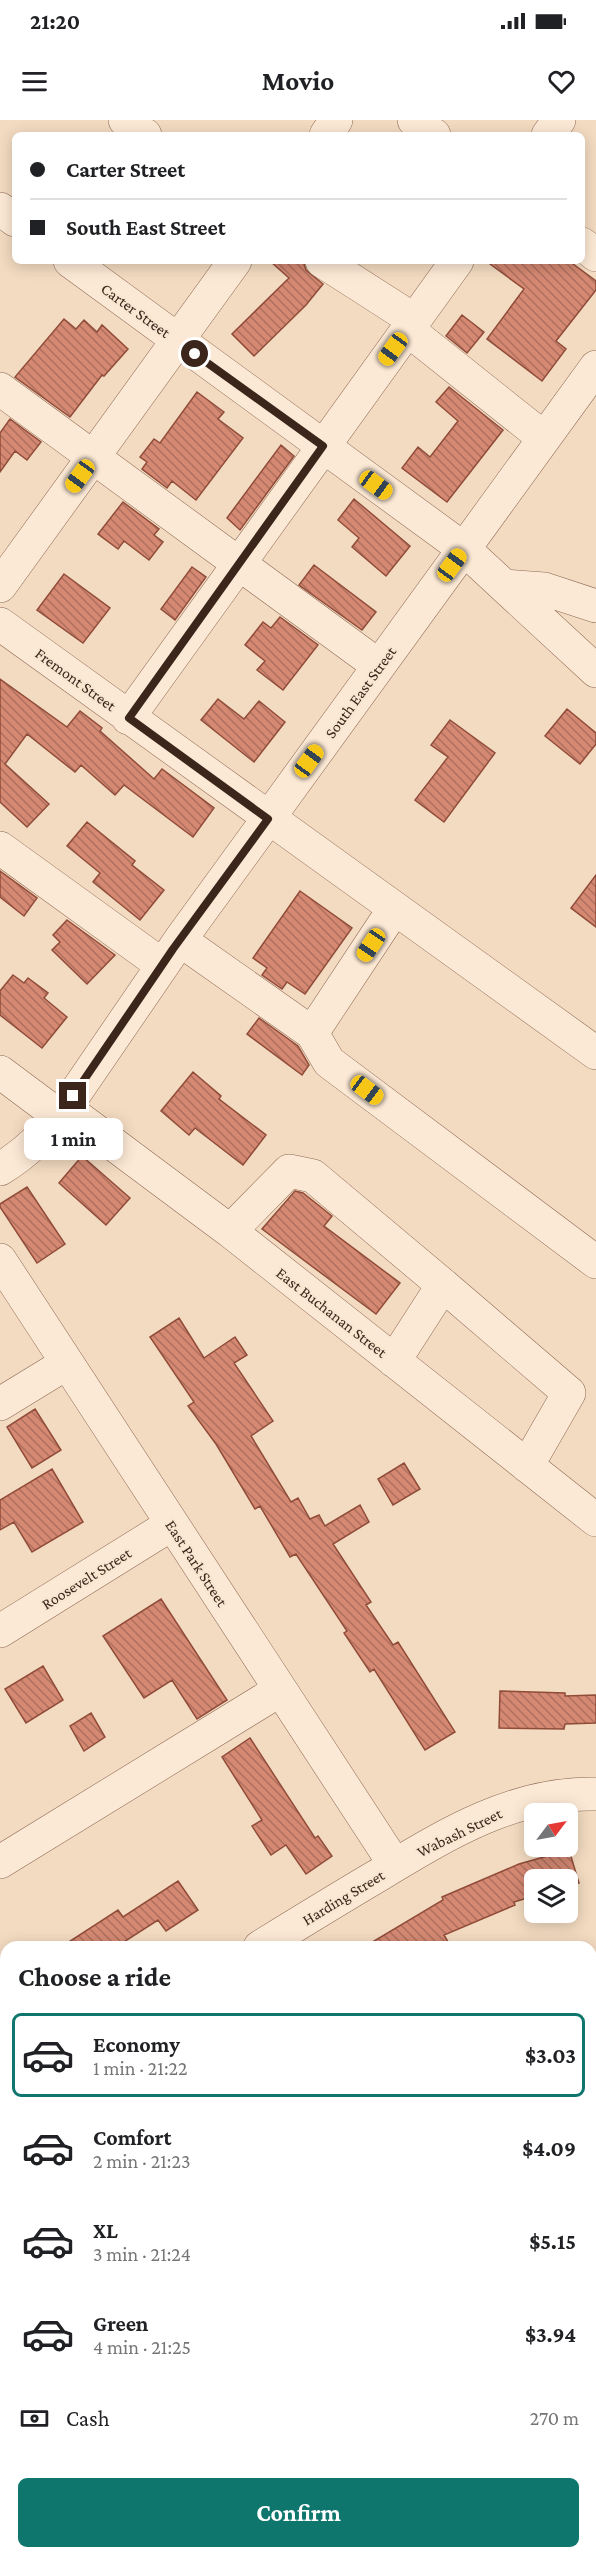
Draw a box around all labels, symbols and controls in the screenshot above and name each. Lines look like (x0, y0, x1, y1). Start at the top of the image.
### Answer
text: 21:20 (30, 9, 80, 34)
icon: menu (18, 65, 51, 98)
icon: heart (545, 65, 578, 98)
text: Movio (262, 66, 334, 96)
text: Carter Street (66, 157, 185, 182)
text: South East Street (66, 215, 226, 240)
street label: Carter Street (98, 280, 174, 341)
car (375, 329, 411, 369)
route start (181, 340, 208, 367)
car (62, 456, 98, 496)
car (356, 467, 396, 503)
car (434, 545, 470, 585)
street label: South East Street (322, 643, 400, 741)
street label: Fremont Street (32, 645, 120, 715)
car (291, 741, 327, 781)
car (353, 925, 389, 965)
car (347, 1072, 387, 1108)
route end (59, 1082, 86, 1109)
callout: 1 min (23, 1117, 122, 1159)
text: 1 min (51, 1128, 96, 1150)
street label: East Buchanan Street (273, 1264, 391, 1361)
street label: East Park Street (162, 1517, 231, 1610)
street label: Roosevelt Street (38, 1544, 135, 1613)
north arrow (524, 1803, 578, 1857)
map controls (524, 1803, 578, 1923)
street label: Wabash Street (414, 1804, 505, 1860)
street label: Harding Street (299, 1866, 388, 1929)
button: layers (524, 1869, 578, 1923)
text: Choose a ride (18, 1962, 171, 1992)
icon: car (21, 2028, 75, 2082)
text: Economy (93, 2032, 180, 2057)
text: $3.03 (525, 2043, 576, 2068)
text: 1 min · 21:22 (93, 2057, 187, 2079)
icon: car (21, 2121, 75, 2175)
text: Comfort (93, 2125, 171, 2150)
text: $4.09 (522, 2136, 576, 2161)
text: 2 min · 21:23 (93, 2150, 190, 2172)
icon: car (21, 2214, 75, 2268)
text: XL (93, 2218, 118, 2243)
text: $5.15 (529, 2229, 576, 2254)
text: 3 min · 21:24 (93, 2243, 191, 2265)
icon: car (21, 2307, 75, 2361)
text: Green (93, 2311, 149, 2336)
text: $3.94 (525, 2322, 576, 2347)
text: 4 min · 21:25 (93, 2336, 191, 2358)
icon: cash (18, 2402, 51, 2435)
text: Cash (66, 2406, 110, 2431)
text: 270 m (530, 2407, 579, 2429)
button: Confirm (18, 2478, 579, 2547)

